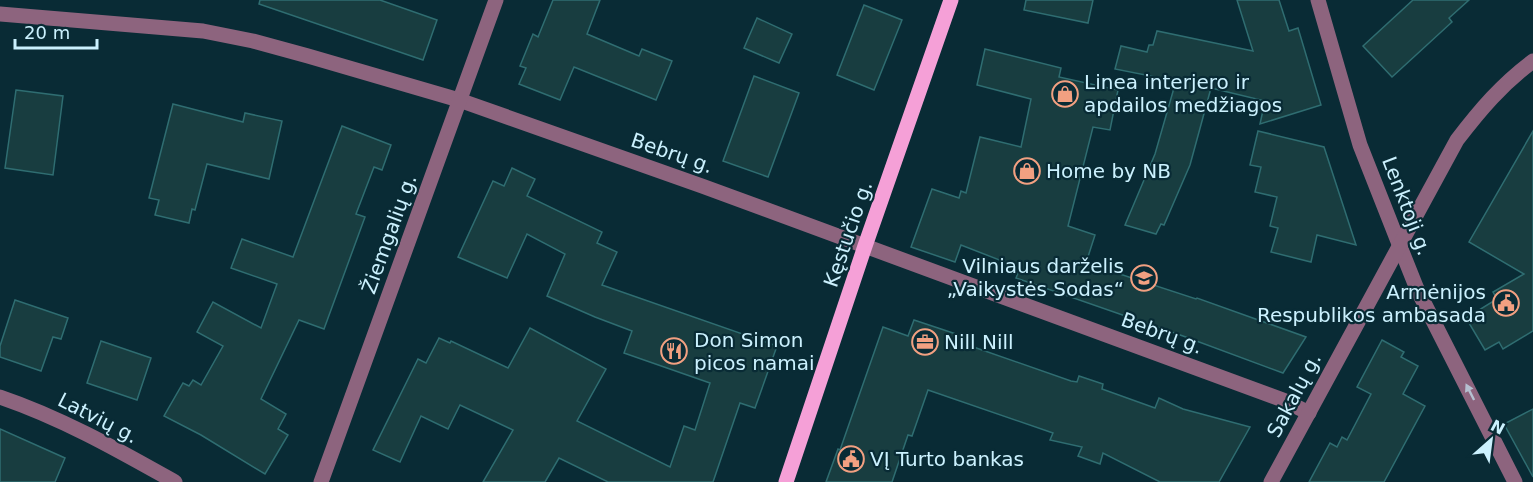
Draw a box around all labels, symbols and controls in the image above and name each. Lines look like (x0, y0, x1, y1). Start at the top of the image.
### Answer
scale bar (15, 12, 98, 50)
text: 20 m (24, 22, 70, 43)
place label: Linea interjero ir apdailos medžiagos (1084, 70, 1282, 117)
shop icon: Linea interjero ir apdailos medžiagos (1050, 79, 1080, 109)
street label: Bebrų g. (628, 128, 716, 178)
street label: Lenktoji g. (1377, 153, 1437, 259)
shop icon: Home by NB (1012, 156, 1042, 186)
place label: Home by NB (1046, 159, 1171, 183)
street label: Žiemgalių g. (356, 171, 422, 297)
street label: Kęstučio g. (819, 178, 877, 290)
place label: Vilniaus darželis „Vaikystės Sodas“ (947, 254, 1124, 301)
school or university icon: Vilniaus darželis „Vaikystės Sodas“ (1129, 263, 1159, 293)
place label: Armėnijos Respublikos ambasada (1257, 280, 1486, 327)
public building icon: Armėnijos Respublikos ambasada (1491, 288, 1521, 318)
street label: Bebrų g. (1118, 307, 1206, 359)
office icon: Nill Nill (910, 327, 940, 357)
place label: Don Simon picos namai (694, 328, 815, 375)
place label: Nill Nill (944, 330, 1014, 354)
restaurant icon: Don Simon picos namai (659, 336, 689, 366)
street label: Sakalų g. (1262, 349, 1326, 441)
one-way arrow (1465, 384, 1474, 401)
street label: Latvių g. (54, 388, 142, 448)
north arrow (1461, 410, 1521, 470)
text: N (1487, 416, 1508, 439)
public building icon: VĮ Turto bankas (836, 444, 866, 474)
place label: VĮ Turto bankas (870, 447, 1024, 471)

